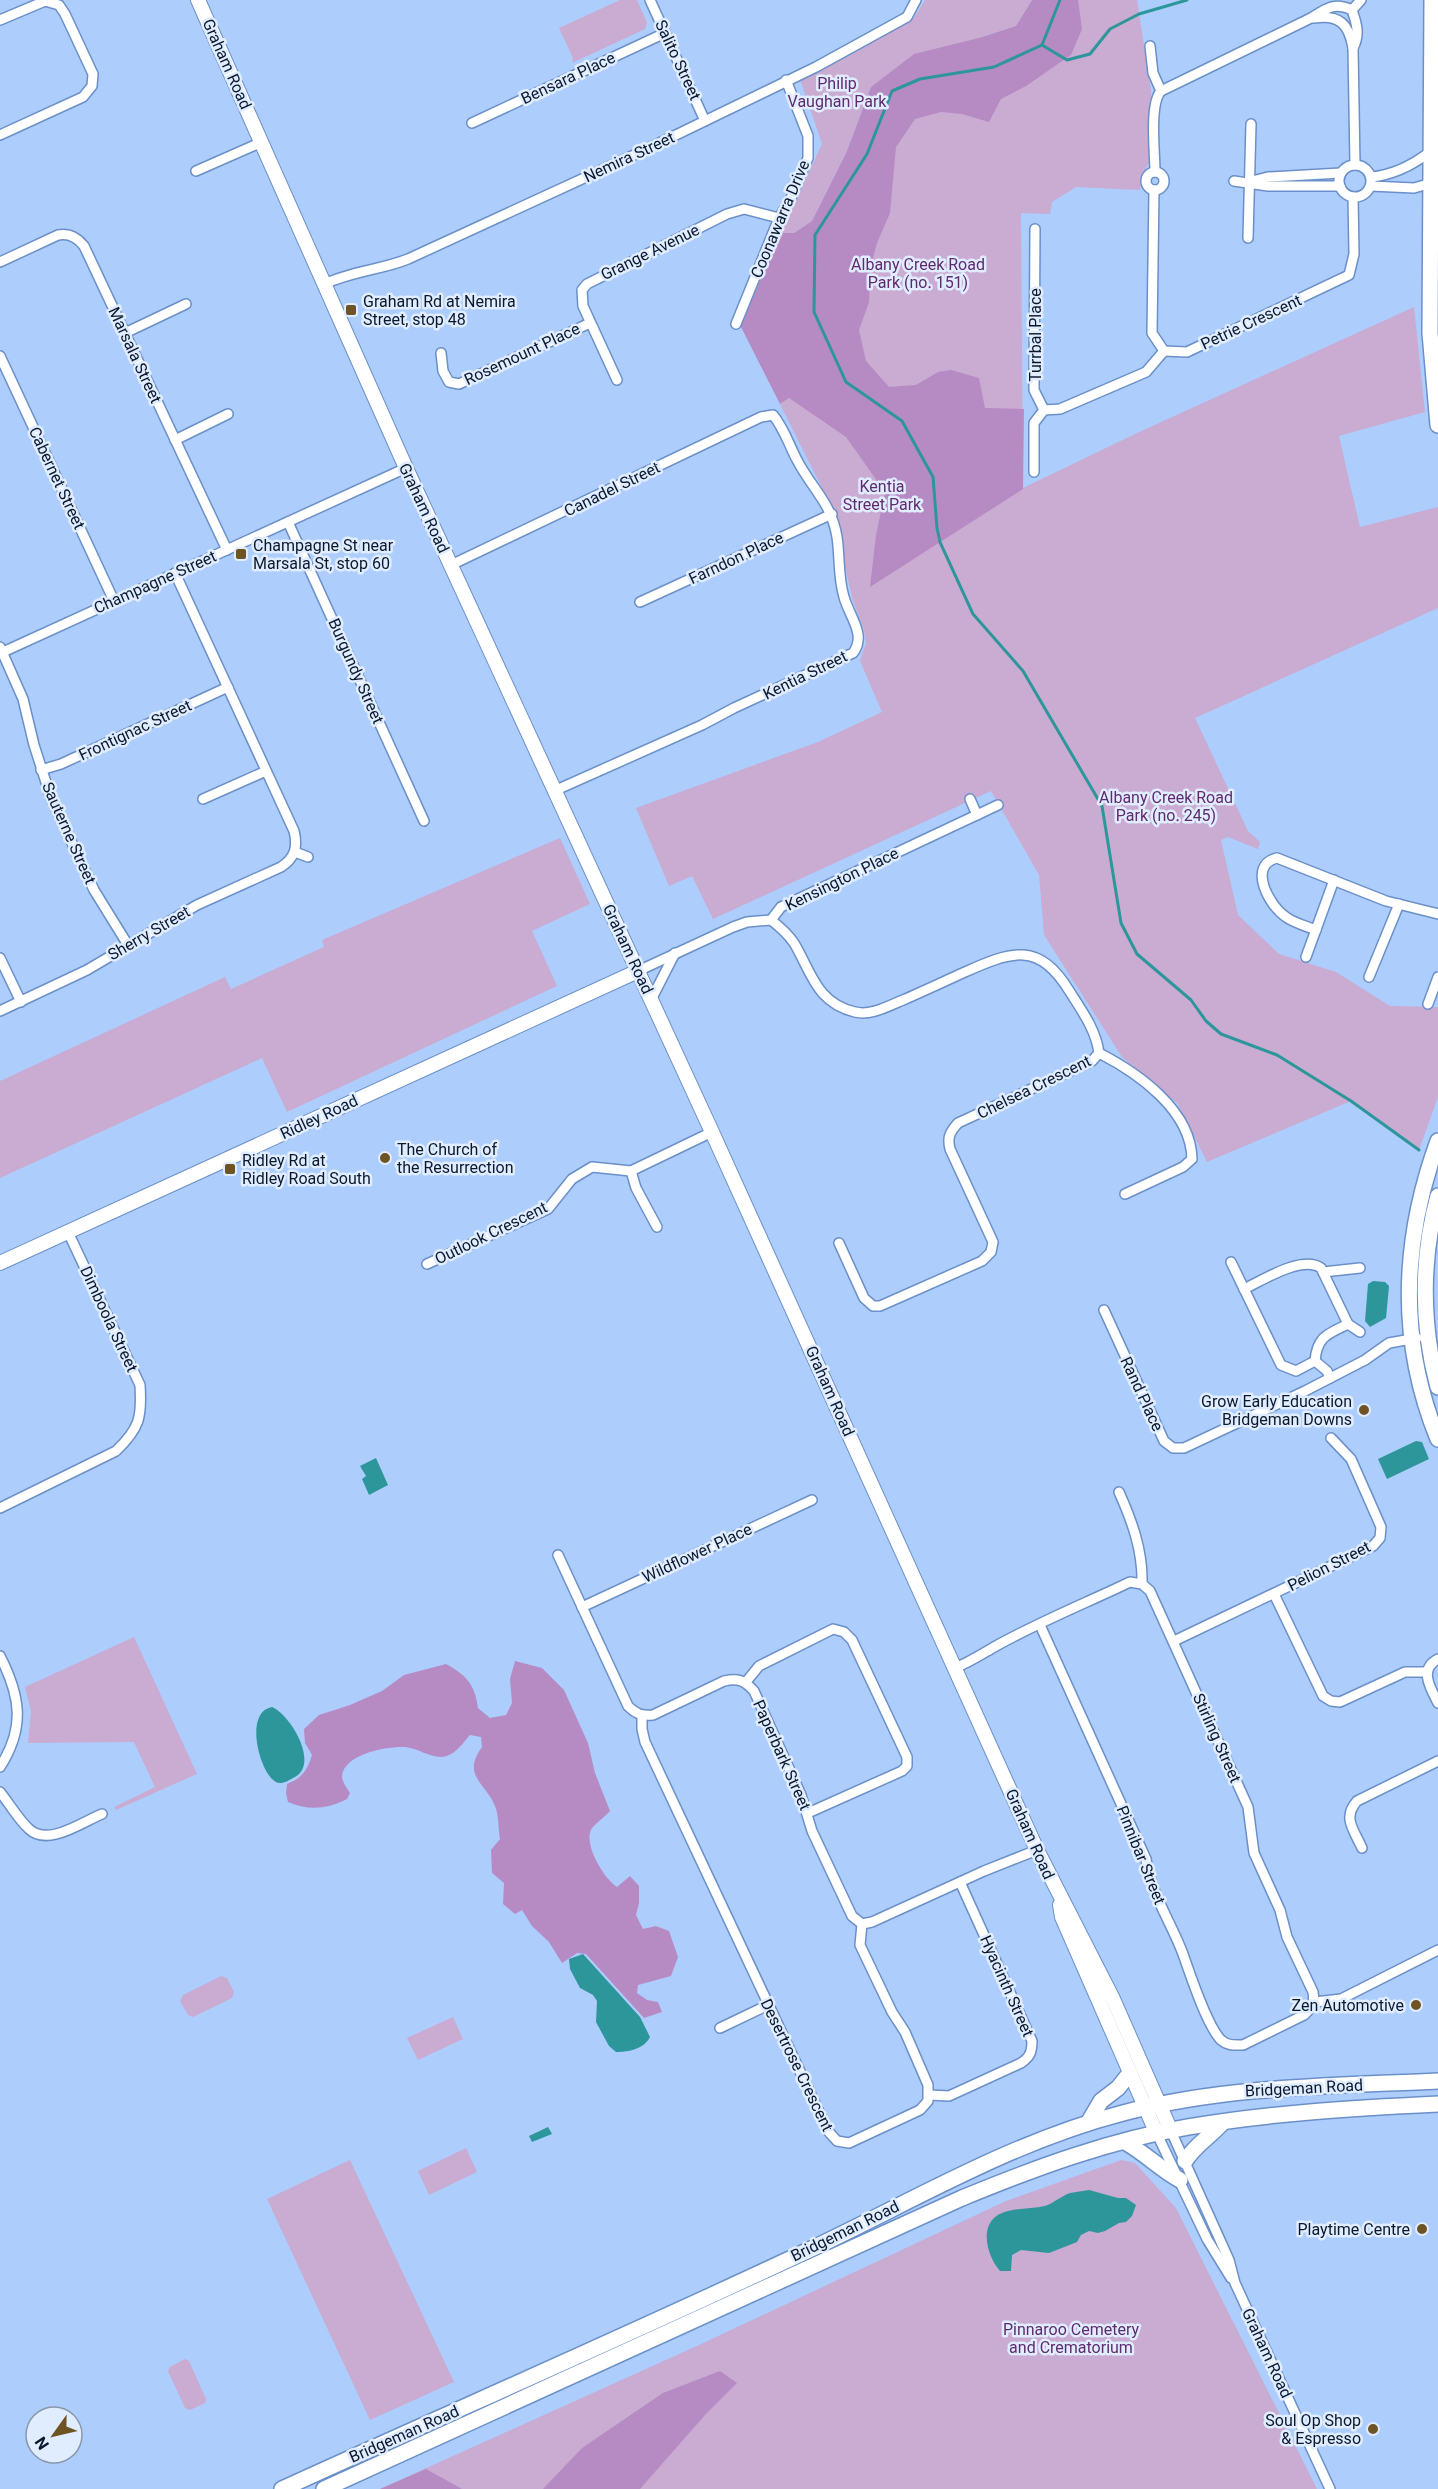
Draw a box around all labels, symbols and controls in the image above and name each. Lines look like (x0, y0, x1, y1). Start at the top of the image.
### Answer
street label: Graham Road (199, 16, 255, 112)
street label: Salito Street (651, 17, 705, 103)
street label: Bensara Place (518, 48, 618, 108)
park label: Philip Vaughan Park (788, 74, 887, 111)
street label: Nemira Street (581, 128, 677, 186)
street label: Coonawarra Drive (747, 157, 813, 281)
street label: Grange Avenue (598, 220, 702, 284)
park label: Albany Creek Road Park (no. 151) (851, 255, 985, 292)
street label: Turrbal Place (1026, 288, 1045, 382)
street label: Petrie Crescent (1198, 290, 1304, 354)
place label: Graham Rd at Nemira Street, stop 48 (363, 292, 516, 329)
marker: Graham Rd at Nemira Street, stop 48 (344, 303, 358, 317)
street label: Marsala Street (104, 304, 166, 406)
street label: Rosemount Place (461, 319, 583, 389)
street label: Cabernet Street (25, 424, 89, 532)
street label: Canadel Street (561, 458, 663, 520)
street label: Graham Road (395, 460, 453, 556)
park label: Kentia Street Park (843, 477, 922, 514)
street label: Farndon Place (686, 528, 786, 588)
place label: Champagne St near Marsala St, stop 60 (253, 536, 394, 573)
street label: Champagne Street (91, 546, 219, 618)
marker: Champagne St near Marsala St, stop 60 (234, 547, 248, 561)
street label: Burgundy Street (324, 615, 388, 727)
street label: Kentia Street (760, 646, 850, 704)
street label: Frontignac Street (76, 696, 194, 764)
street label: Sauterne Street (38, 779, 100, 887)
park label: Albany Creek Road Park (no. 245) (1099, 788, 1233, 825)
street label: Kensington Place (782, 843, 902, 915)
street label: Graham Road (599, 901, 657, 997)
street label: Sherry Street (105, 902, 193, 964)
street label: Chelsea Crescent (974, 1051, 1094, 1123)
street label: Ridley Road (277, 1091, 361, 1143)
place label: The Church of the Resurrection (397, 1140, 514, 1177)
place label: Ridley Rd at Ridley Road South (242, 1151, 371, 1188)
marker: The Church of the Resurrection (378, 1151, 392, 1165)
marker: Ridley Rd at Ridley Road South (223, 1162, 237, 1176)
street label: Outlook Crescent (432, 1198, 550, 1268)
street label: Dimboola Street (76, 1263, 142, 1375)
street label: Graham Road (802, 1343, 858, 1439)
street label: Rand Place (1116, 1354, 1168, 1434)
place label: Grow Early Education Bridgeman Downs (1201, 1392, 1352, 1429)
marker: Grow Early Education Bridgeman Downs (1357, 1403, 1371, 1417)
street label: Wildflower Place (639, 1519, 755, 1587)
street label: Pelion Street (1284, 1537, 1374, 1595)
street label: Stirling Street (1189, 1690, 1245, 1786)
street label: Paperbark Street (749, 1697, 815, 1813)
street label: Graham Road (1002, 1786, 1058, 1882)
street label: Pinnibar Street (1113, 1803, 1169, 1907)
street label: Hyacinth Street (976, 1932, 1038, 2040)
street label: Desertrose Crescent (757, 1996, 837, 2134)
place label: Zen Automotive (1292, 1996, 1404, 2015)
marker: Zen Automotive (1409, 1998, 1423, 2012)
street label: Bridgeman Road (1245, 2075, 1363, 2101)
street label: Bridgeman Road (788, 2197, 902, 2265)
place label: Playtime Centre (1298, 2220, 1410, 2239)
marker: Playtime Centre (1415, 2222, 1429, 2236)
street label: Graham Road (1238, 2305, 1296, 2401)
park label: Pinnaroo Cemetery and Crematorium (1003, 2320, 1139, 2357)
street label: Bridgeman Road (346, 2401, 462, 2467)
north arrow (24, 2405, 84, 2465)
place label: Soul Op Shop & Espresso (1265, 2411, 1361, 2448)
marker: Soul Op Shop & Espresso (1366, 2422, 1380, 2436)
text: N (31, 2433, 53, 2453)

